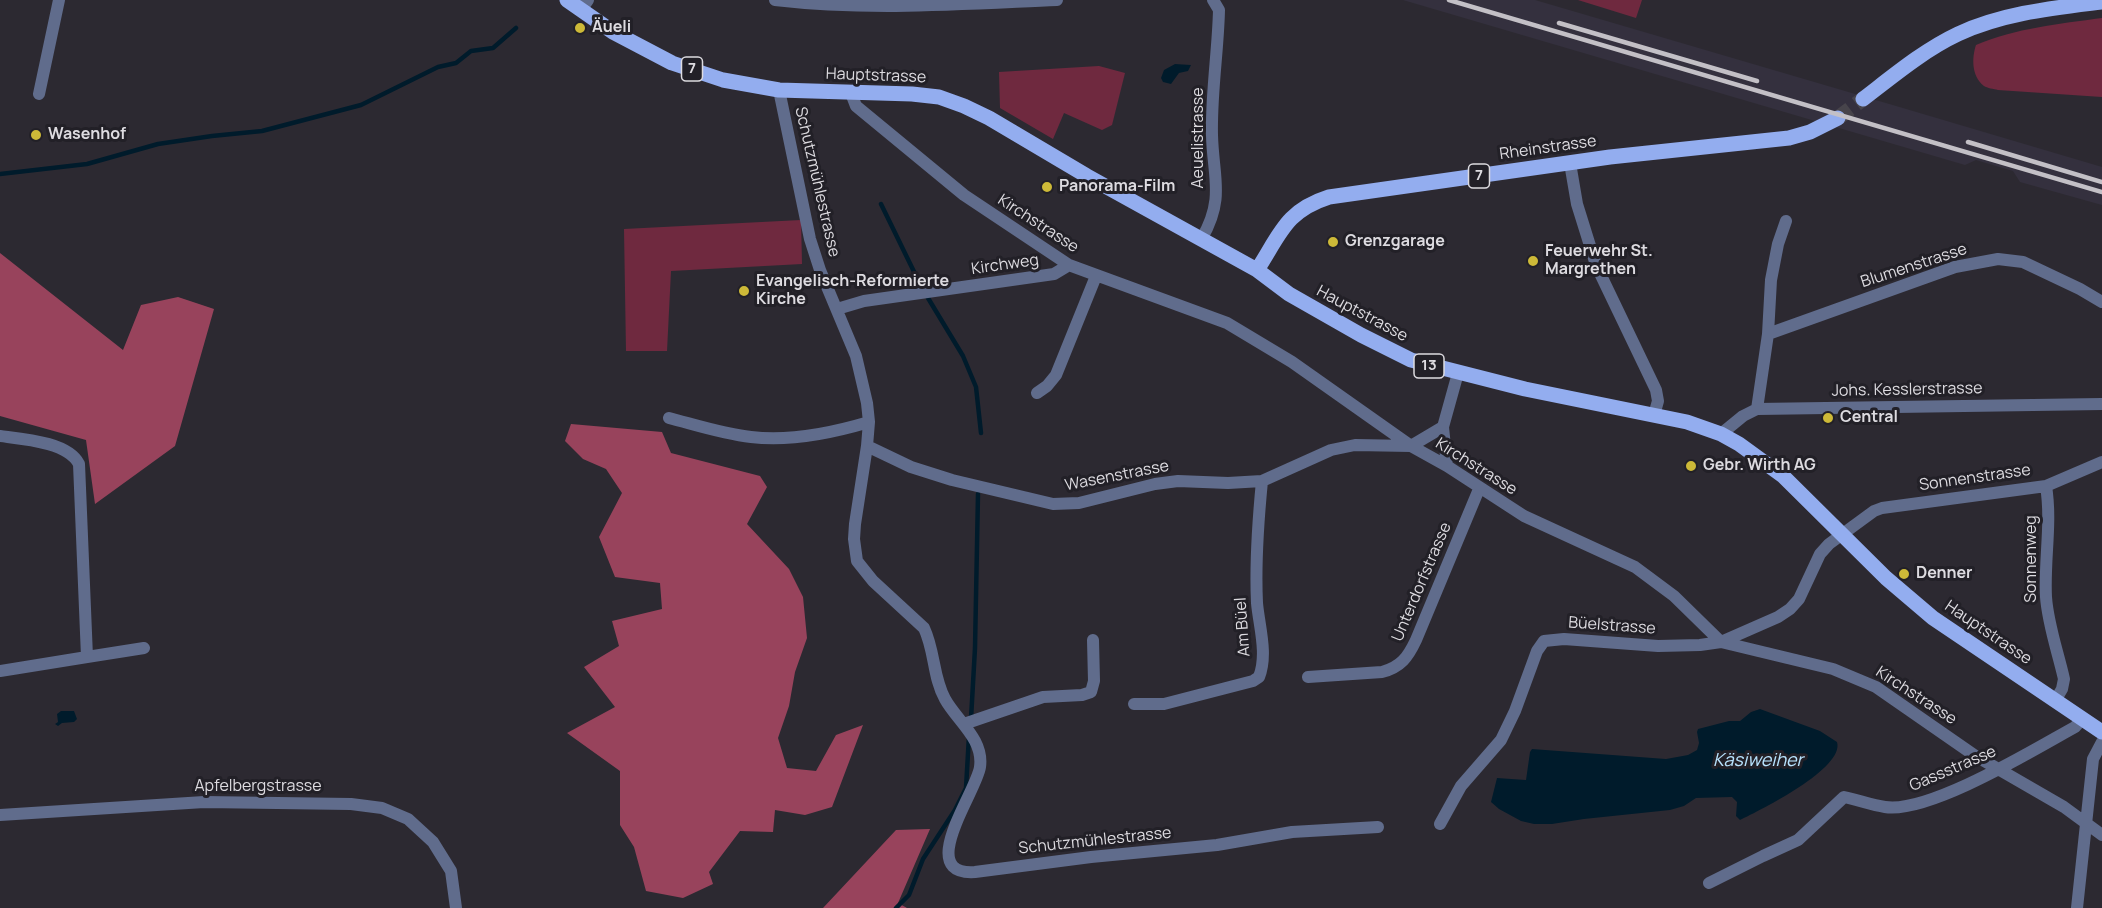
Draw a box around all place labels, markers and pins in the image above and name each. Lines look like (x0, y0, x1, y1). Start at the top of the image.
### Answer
place label: Äueli (592, 18, 631, 38)
marker: Äueli (573, 21, 587, 35)
place label: Wasenhof (48, 125, 126, 145)
marker: Wasenhof (29, 128, 43, 142)
place label: Panorama-Film (1059, 177, 1175, 197)
marker: Panorama-Film (1040, 180, 1054, 194)
place label: Grenzgarage (1345, 232, 1445, 252)
marker: Grenzgarage (1326, 235, 1340, 249)
place label: Feuerwehr St. Margrethen (1545, 242, 1653, 280)
marker: Feuerwehr St. Margrethen (1526, 254, 1540, 268)
place label: Evangelisch-Reformierte Kirche (756, 272, 949, 310)
marker: Evangelisch-Reformierte Kirche (737, 284, 751, 298)
place label: Central (1840, 408, 1898, 428)
marker: Central (1821, 411, 1835, 425)
place label: Gebr. Wirth AG (1703, 456, 1816, 476)
marker: Gebr. Wirth AG (1684, 459, 1698, 473)
place label: Denner (1916, 564, 1972, 584)
marker: Denner (1897, 567, 1911, 581)

